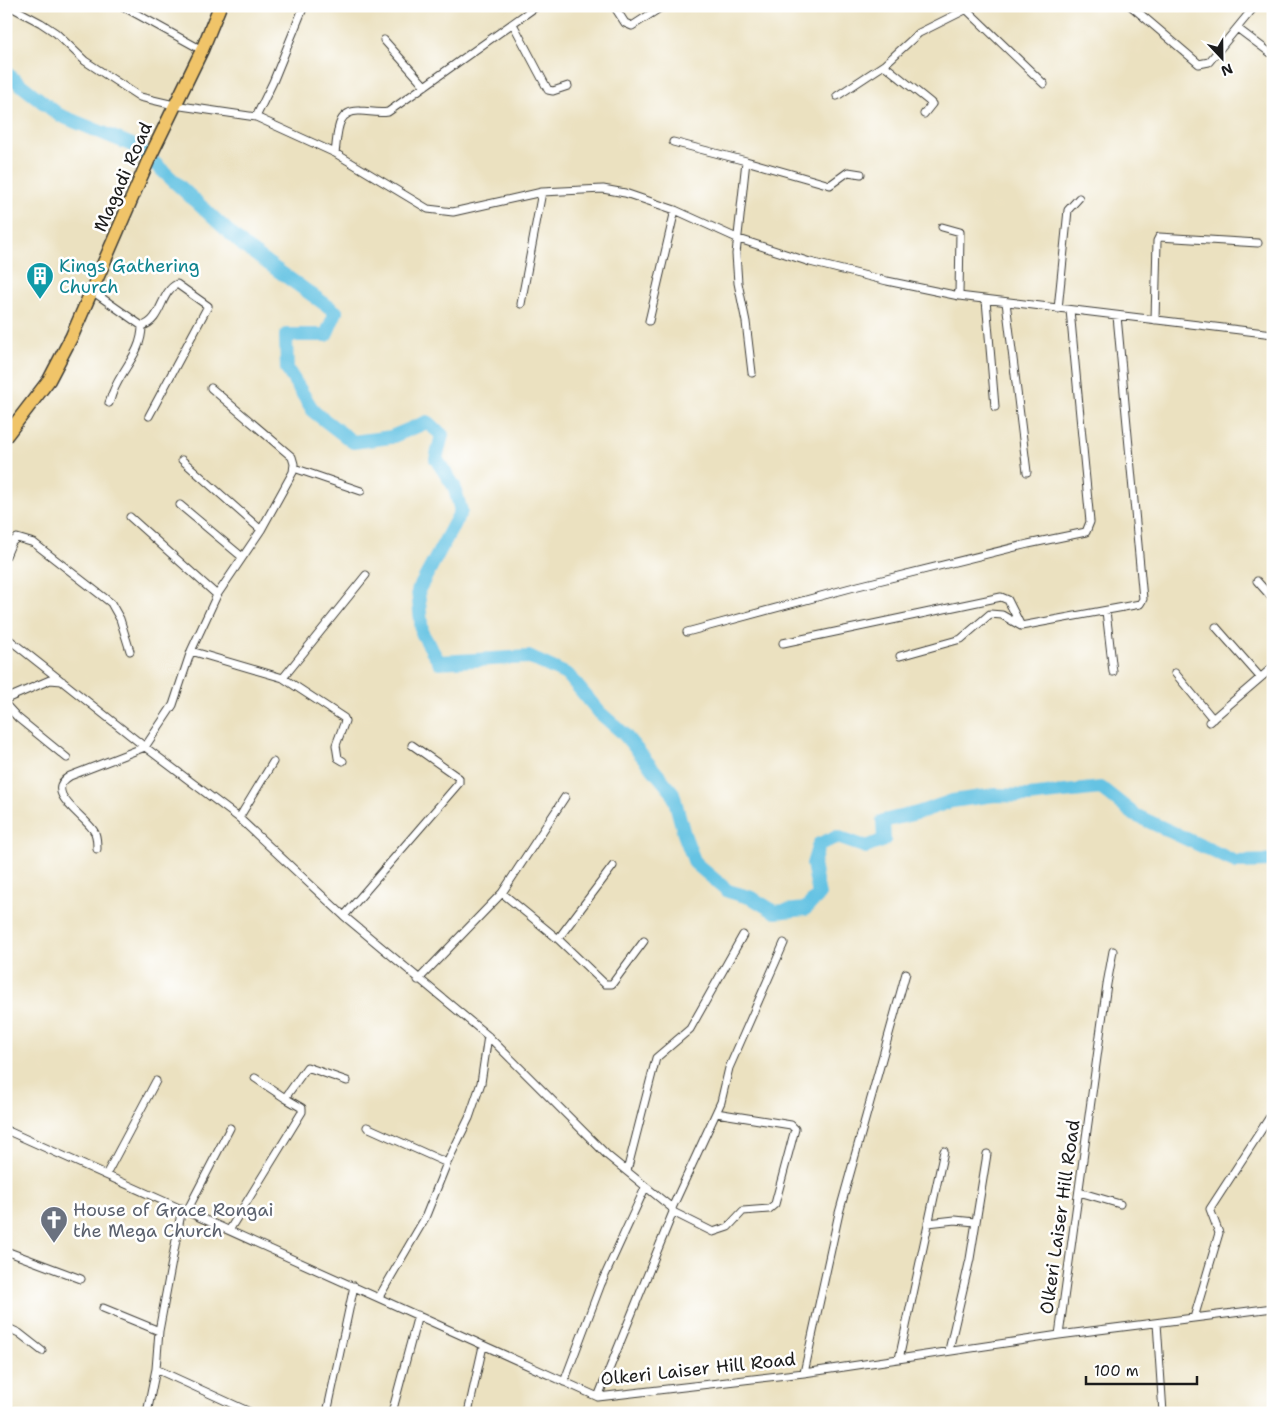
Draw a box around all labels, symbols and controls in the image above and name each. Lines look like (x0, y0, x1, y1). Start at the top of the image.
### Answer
north arrow (1196, 32, 1246, 82)
text: N (1218, 60, 1235, 80)
street label: Magadi Road (88, 118, 158, 236)
place label: Kings Gathering Church (59, 254, 200, 299)
building icon: Kings Gathering Church (25, 261, 55, 300)
street label: Olkeri Laiser Hill Road (1034, 1118, 1086, 1316)
place label: House of Grace Rongai the Mega Church (73, 1198, 274, 1243)
church icon: House of Grace Rongai the Mega Church (39, 1205, 69, 1244)
street label: Olkeri Laiser Hill Road (599, 1347, 797, 1391)
scale bar (1086, 1354, 1198, 1386)
text: 100 m (1094, 1361, 1139, 1381)

